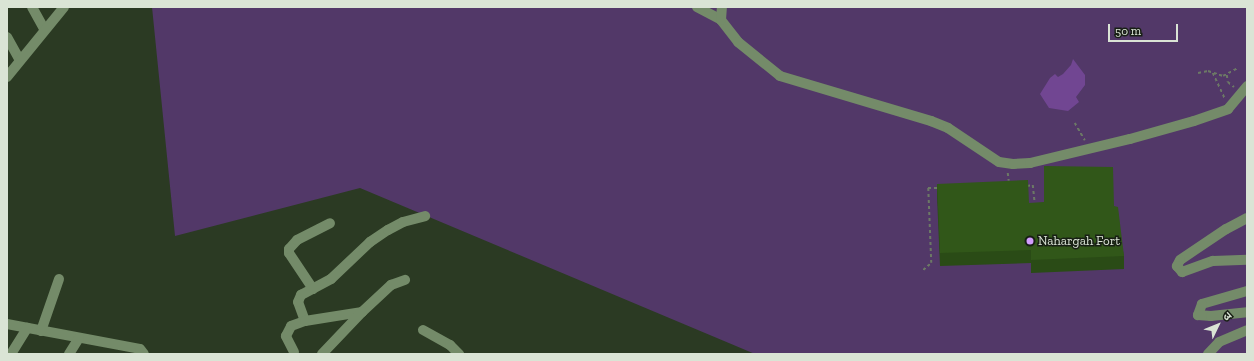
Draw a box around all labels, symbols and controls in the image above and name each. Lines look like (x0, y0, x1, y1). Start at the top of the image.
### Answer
scale bar (1110, 16, 1180, 42)
text: 50 m (1115, 24, 1141, 38)
place label: Nahargah Fort (1038, 233, 1120, 249)
marker: Nahargah Fort (1025, 236, 1035, 246)
north arrow (1198, 305, 1238, 345)
text: उ (1220, 310, 1234, 323)

